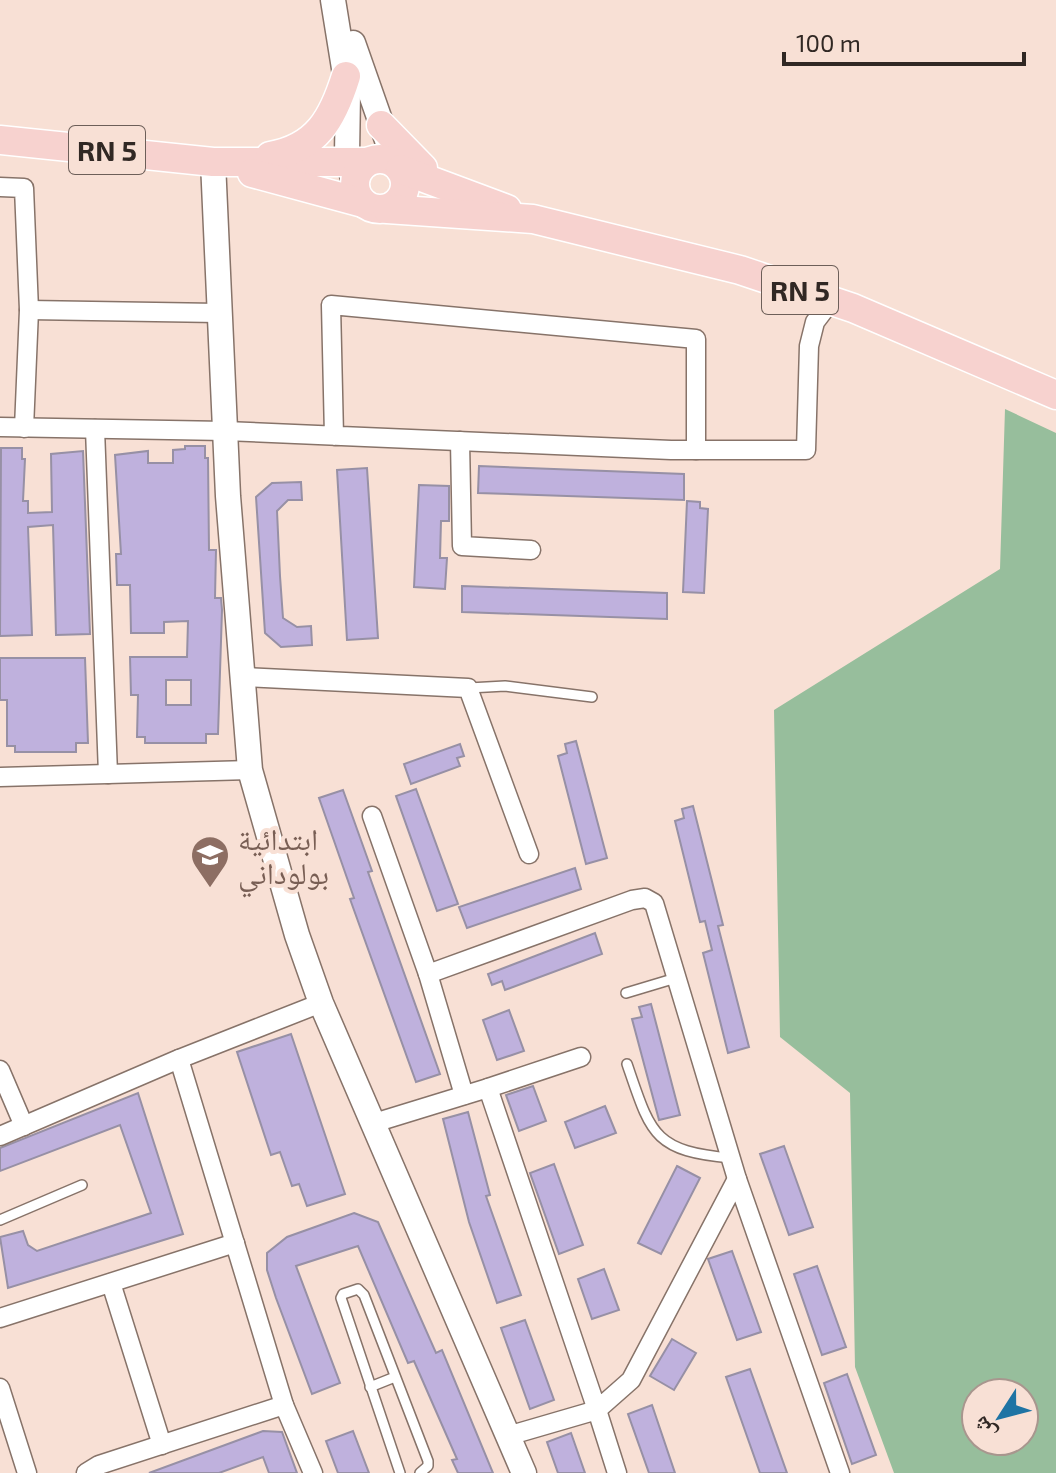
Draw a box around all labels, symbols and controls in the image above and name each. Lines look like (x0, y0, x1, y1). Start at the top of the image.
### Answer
scale bar (784, 16, 1024, 66)
text: 100 m (796, 28, 861, 57)
road number: RN 5 (69, 126, 145, 174)
road number: RN 5 (762, 266, 838, 314)
place label: ابتدائية بولوداني (238, 820, 329, 898)
school or university icon: ابتدائية بولوداني (189, 834, 231, 889)
north arrow (960, 1377, 1040, 1457)
text: ش (966, 1411, 1002, 1446)

